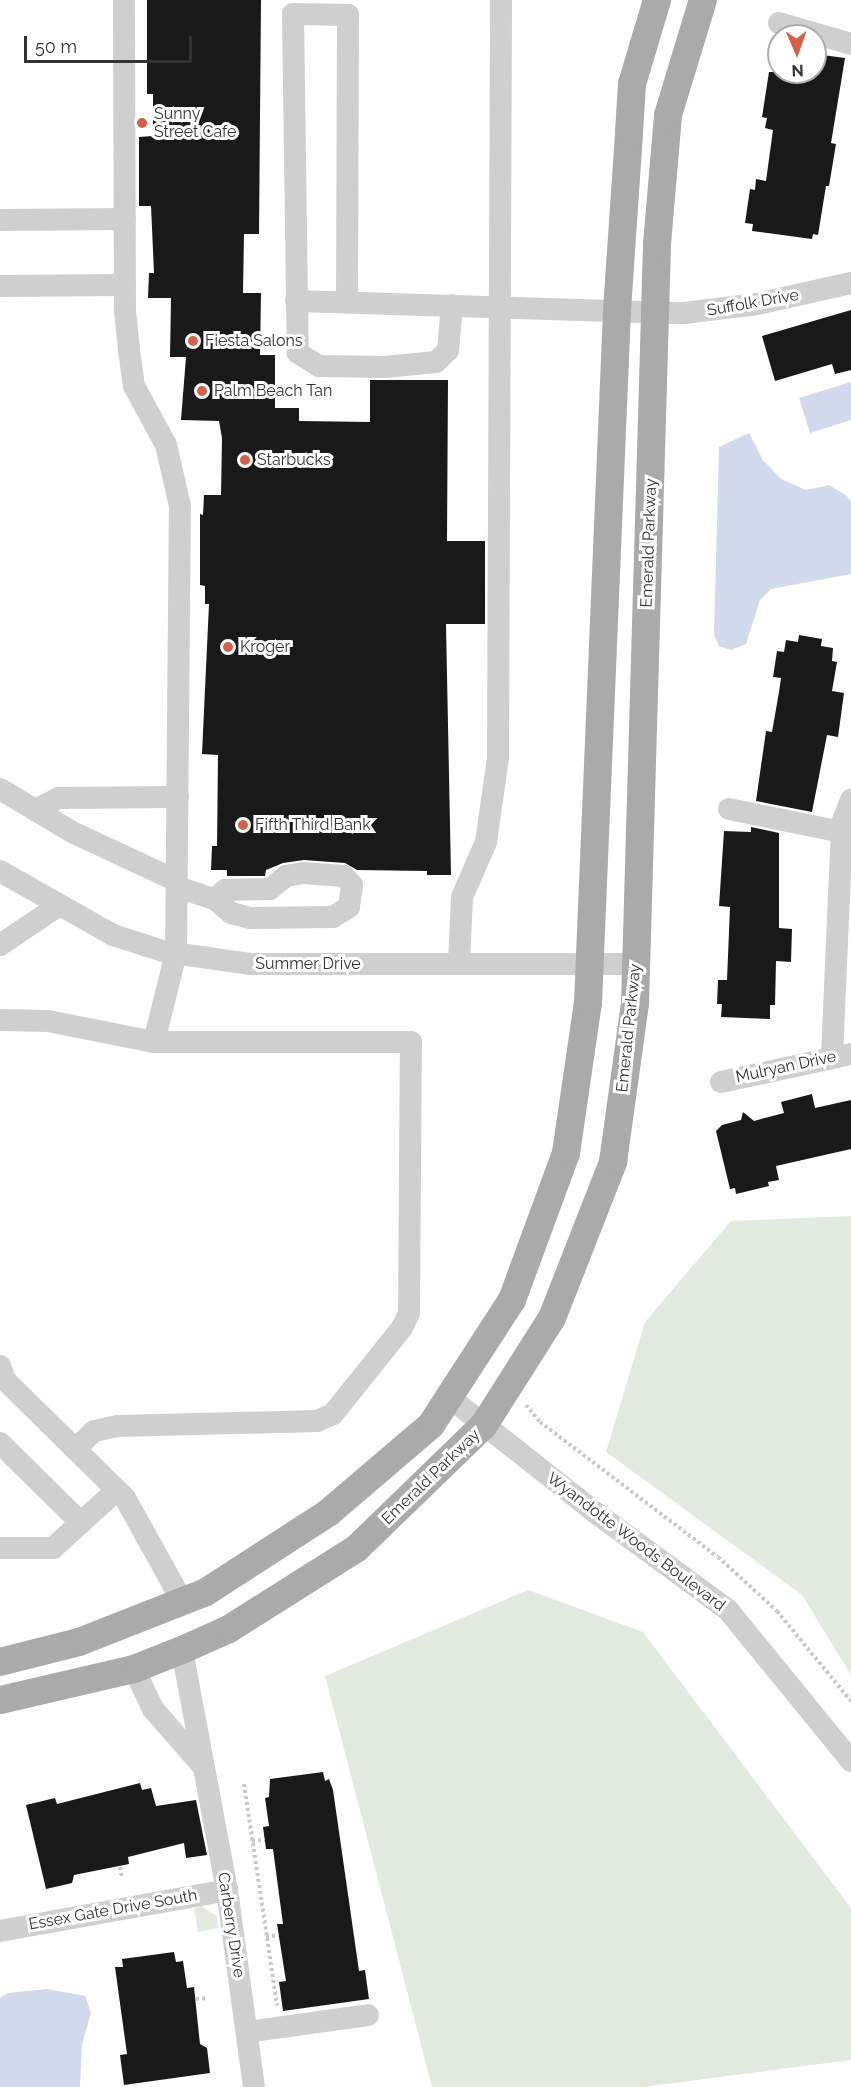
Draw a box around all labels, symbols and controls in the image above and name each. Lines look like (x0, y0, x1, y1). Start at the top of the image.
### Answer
scale bar (27, 24, 195, 62)
north arrow (767, 24, 827, 84)
text: 50 m (35, 36, 77, 57)
text: N (791, 61, 804, 80)
place label: Sunny Street Cafe (154, 104, 236, 142)
marker: Sunny Street Cafe (135, 116, 149, 130)
street label: Suffolk Drive (706, 285, 800, 321)
place label: Fiesta Salons (205, 331, 303, 351)
marker: Fiesta Salons (186, 334, 200, 348)
place label: Palm Beach Tan (214, 381, 333, 401)
marker: Palm Beach Tan (195, 384, 209, 398)
place label: Starbucks (257, 450, 331, 470)
marker: Starbucks (238, 453, 252, 467)
street label: Emerald Parkway (637, 478, 661, 608)
place label: Kroger (240, 637, 290, 657)
marker: Kroger (221, 640, 235, 654)
place label: Fifth Third Bank (255, 815, 371, 835)
marker: Fifth Third Bank (236, 818, 250, 832)
street label: Summer Drive (255, 954, 361, 974)
street label: Emerald Parkway (613, 963, 645, 1093)
street label: Mulryan Drive (734, 1047, 838, 1087)
street label: Emerald Parkway (378, 1425, 484, 1529)
street label: Wyandotte Woods Boulevard (543, 1469, 729, 1615)
street label: Carberry Drive (213, 1871, 249, 1979)
street label: Essex Gate Drive South (27, 1886, 199, 1934)

